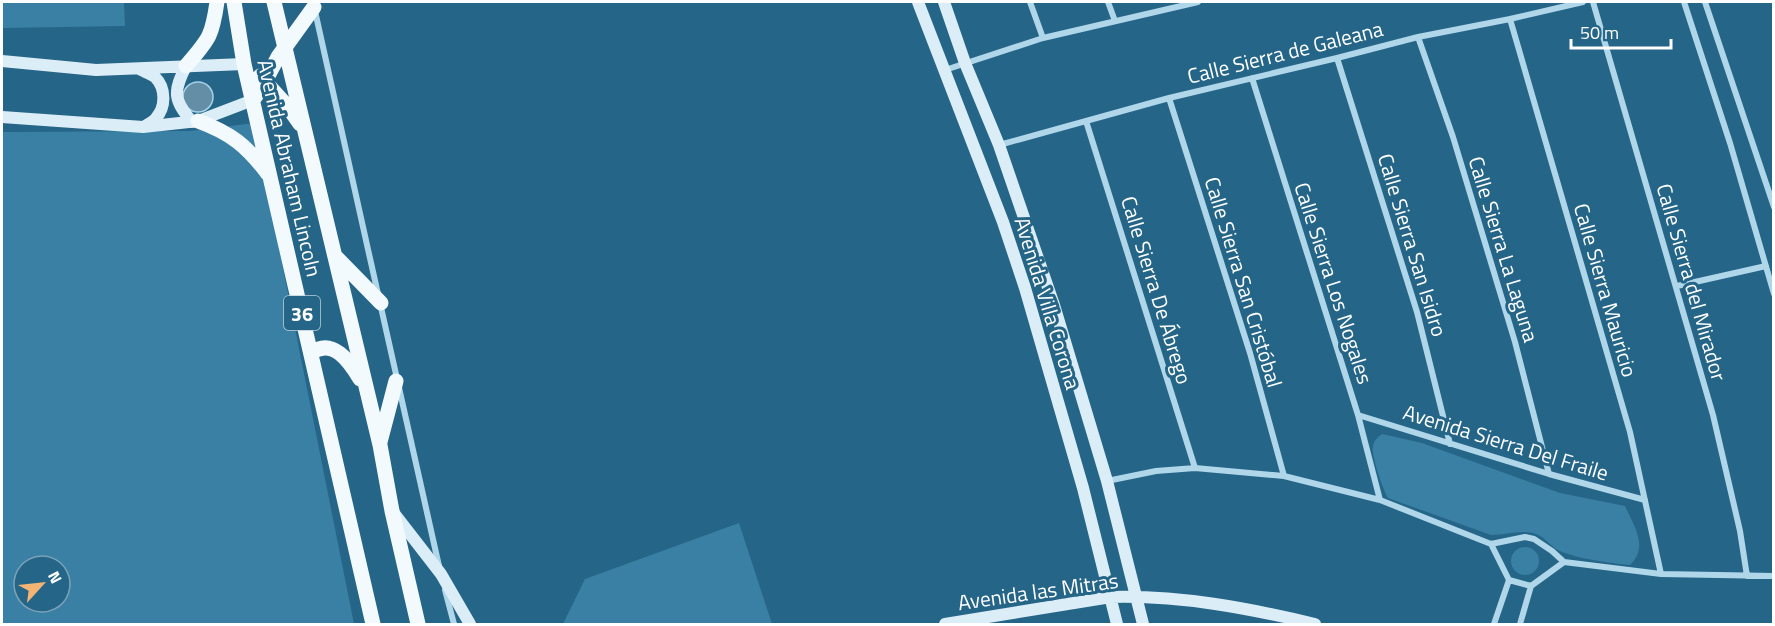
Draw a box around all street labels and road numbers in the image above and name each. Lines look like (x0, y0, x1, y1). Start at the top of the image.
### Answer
street label: Calle Sierra de Galeana (1184, 12, 1387, 92)
street label: Avenida Abraham Lincoln (249, 56, 331, 280)
street label: Calle Sierra San Isidro (1370, 150, 1456, 340)
street label: Calle Sierra La Laguna (1461, 152, 1548, 346)
street label: Calle Sierra San Cristóbal (1197, 173, 1291, 391)
street label: Calle Sierra Los Nogales (1286, 178, 1382, 388)
street label: Calle Sierra del Mirador (1649, 180, 1735, 384)
street label: Calle Sierra De Ábrego (1113, 192, 1201, 388)
street label: Calle Sierra Mauricio (1566, 199, 1646, 381)
street label: Avenida Villa Corona (1007, 213, 1090, 394)
road number: 36 (284, 296, 320, 330)
street label: Avenida Sierra Del Fraile (1399, 396, 1613, 488)
street label: Avenida las Mitras (956, 564, 1120, 618)

